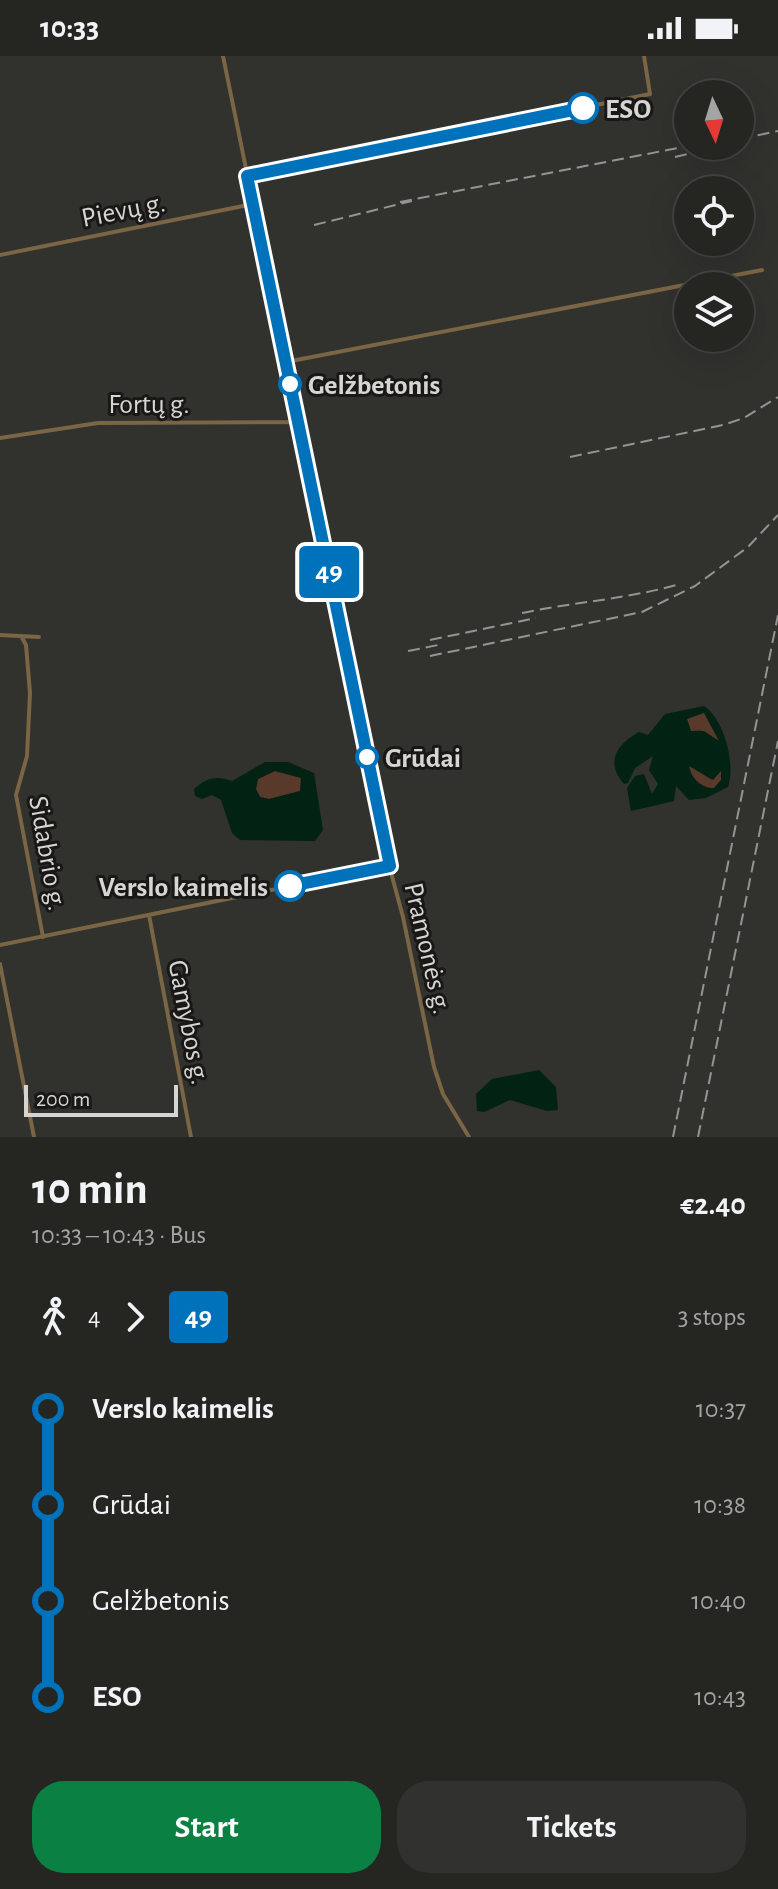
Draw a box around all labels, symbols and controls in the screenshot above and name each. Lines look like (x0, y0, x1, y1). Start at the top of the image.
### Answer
text: 10:33 (40, 13, 99, 43)
north arrow (674, 80, 754, 160)
map controls (674, 80, 754, 352)
marker: ESO (568, 93, 598, 123)
place label: ESO (605, 96, 651, 124)
button: locate (674, 176, 754, 256)
street label: Pievų g. (79, 189, 168, 233)
button: layers (674, 272, 754, 352)
place label: Gelžbetonis (308, 372, 440, 400)
marker: Gelžbetonis (279, 373, 301, 395)
street label: Fortų g. (108, 391, 190, 419)
line badge: 49 (293, 546, 365, 598)
text: 49 (315, 558, 343, 586)
place label: Grūdai (385, 745, 461, 773)
marker: Grūdai (356, 746, 378, 768)
street label: Sidabrio g. (23, 794, 71, 913)
marker: Verslo kaimelis (275, 871, 305, 901)
place label: Verslo kaimelis (98, 874, 268, 902)
street label: Pramonės g. (398, 880, 456, 1017)
street label: Gamybos g. (162, 958, 214, 1087)
scale bar (24, 1081, 178, 1117)
text: 200 m (36, 1088, 90, 1110)
text: 10 min (32, 1168, 148, 1212)
text: €2.40 (680, 1190, 746, 1220)
text: 10:33 – 10:43 · Bus (32, 1222, 206, 1248)
icon: walk (32, 1295, 76, 1339)
icon: forward (113, 1295, 157, 1339)
text: 49 (185, 1303, 212, 1331)
text: 4 (88, 1304, 101, 1330)
text: 3 stops (678, 1304, 746, 1330)
text: Verslo kaimelis (92, 1394, 274, 1424)
text: 10:37 (696, 1396, 746, 1422)
text: Grūdai (92, 1490, 171, 1520)
text: 10:38 (694, 1492, 746, 1518)
text: Gelžbetonis (92, 1586, 230, 1616)
text: 10:40 (691, 1588, 746, 1614)
text: ESO (92, 1682, 142, 1712)
text: 10:43 (694, 1684, 746, 1710)
button: Start (32, 1781, 381, 1873)
button: Tickets (397, 1781, 746, 1873)

